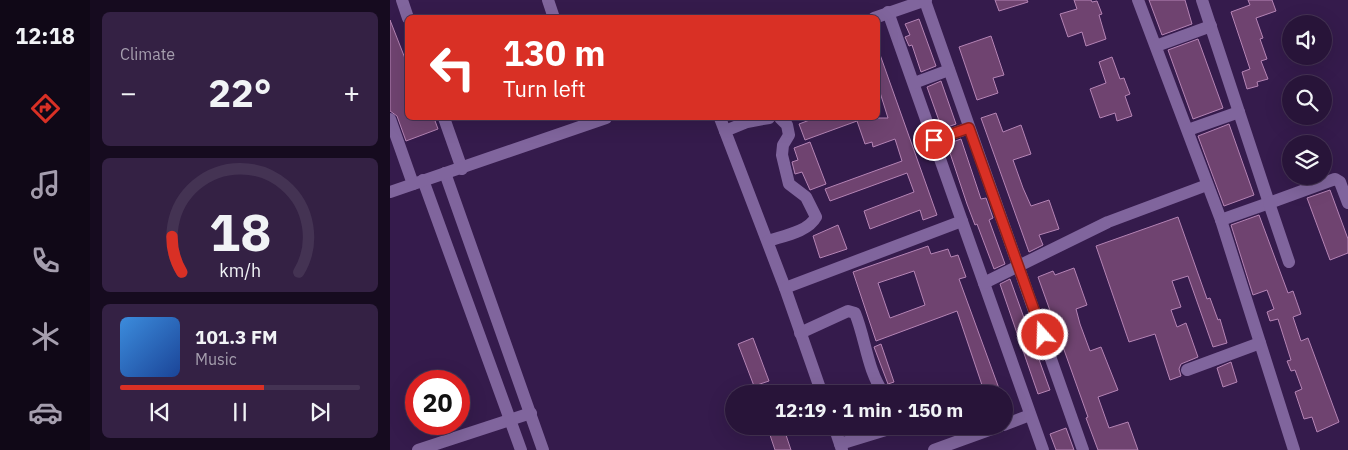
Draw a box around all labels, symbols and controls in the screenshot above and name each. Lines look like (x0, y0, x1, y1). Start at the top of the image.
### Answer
map controls (1282, 15, 1332, 185)
button: sound (1282, 15, 1332, 65)
text: 12:18 (15, 21, 75, 50)
text: 130 m (503, 30, 606, 76)
icon: left (420, 35, 485, 100)
text: Climate (120, 44, 175, 64)
text: 22° (208, 68, 272, 117)
text: − (120, 74, 137, 111)
text: + (343, 74, 360, 111)
text: Turn left (503, 74, 586, 103)
button: search (1282, 75, 1332, 125)
icon: directions (28, 91, 63, 126)
pin (913, 119, 955, 161)
icon: arrive (920, 126, 948, 154)
button: layers (1282, 135, 1332, 185)
icon: music (28, 167, 63, 202)
text: 18 (209, 198, 271, 265)
icon: phone (28, 243, 63, 278)
text: km/h (219, 259, 261, 282)
position arrow (1016, 308, 1068, 360)
icon: climate (28, 319, 63, 354)
text: 101.3 FM (195, 325, 278, 349)
text: Music (195, 349, 237, 369)
speed limit sign: 20 (405, 370, 470, 435)
icon: car (28, 395, 63, 430)
icon: previous (146, 398, 174, 426)
icon: pause (226, 398, 254, 426)
icon: next (306, 398, 334, 426)
text: 12:19 · 1 min · 150 m (775, 398, 963, 422)

